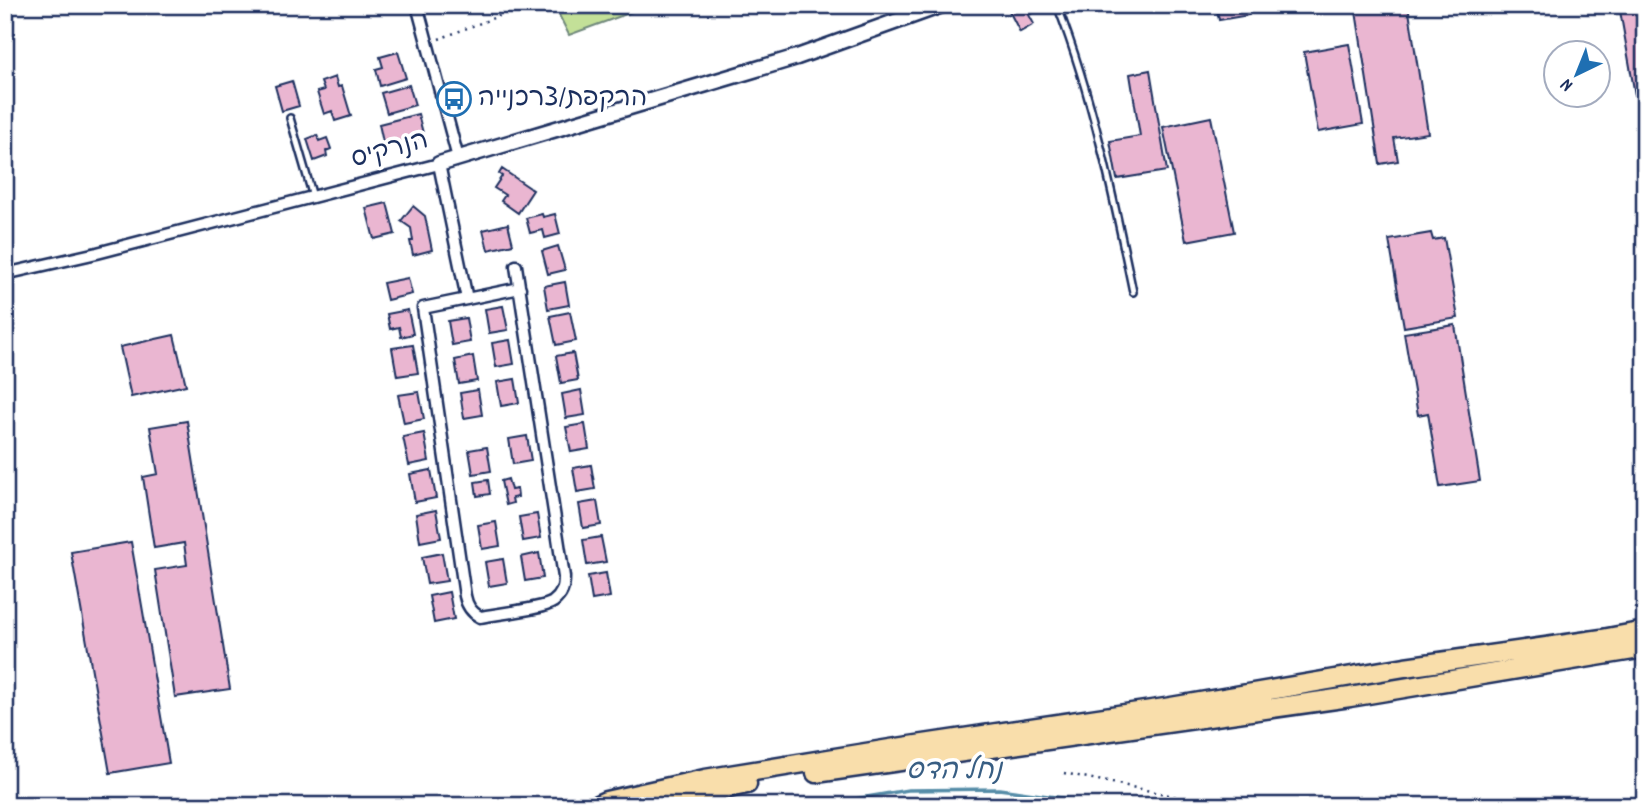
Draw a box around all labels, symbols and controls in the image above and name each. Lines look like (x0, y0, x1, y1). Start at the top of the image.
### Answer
north arrow (1542, 38, 1612, 108)
text: N (1555, 71, 1580, 97)
bus stop icon: הרקפת/צרכנייה (435, 80, 473, 118)
place label: הרקפת/צרכנייה (478, 81, 647, 118)
street label: הנרקיס (347, 123, 433, 179)
water label: נחל הדס (906, 753, 1004, 793)

